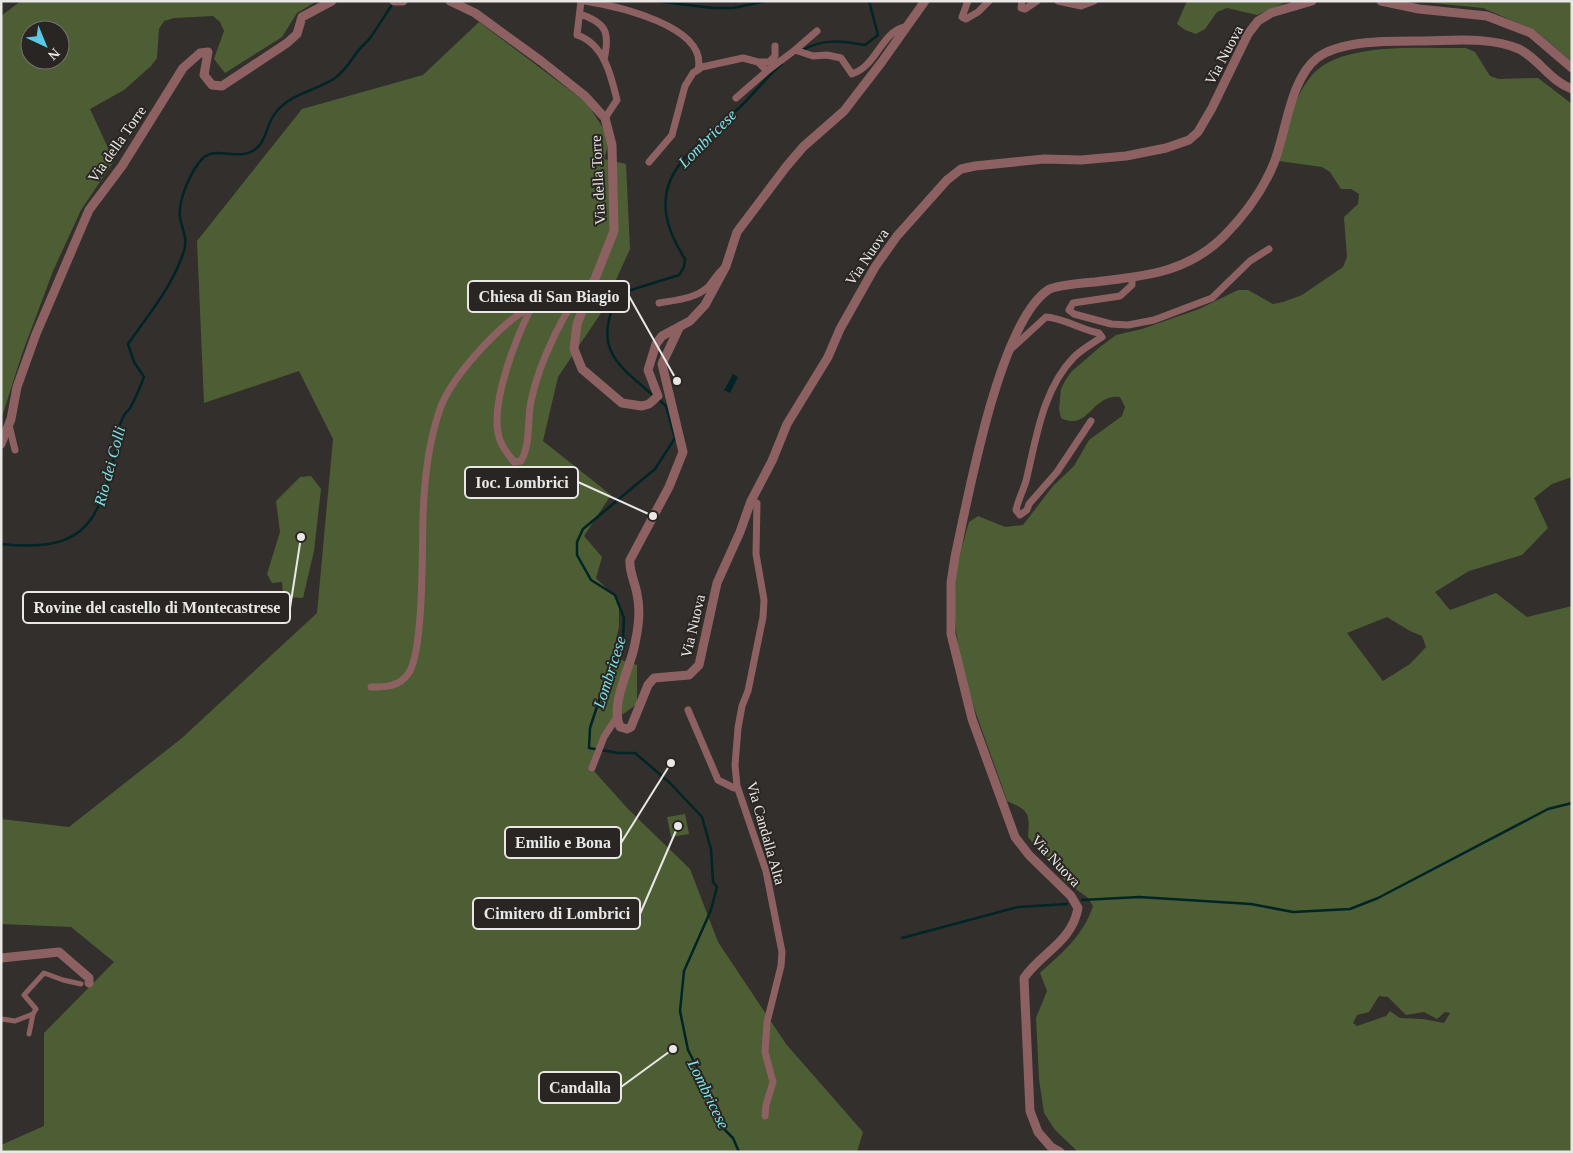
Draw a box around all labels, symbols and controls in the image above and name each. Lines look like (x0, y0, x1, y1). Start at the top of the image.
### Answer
north arrow (20, 20, 70, 70)
street label: Via Nuova (1202, 22, 1246, 87)
text: N (45, 45, 63, 63)
street label: Via della Torre (85, 103, 149, 185)
water label: Lombricese (674, 106, 740, 171)
street label: Via della Torre (588, 135, 608, 225)
street label: Via Nuova (842, 226, 892, 288)
callout: Chiesa di San Biagio (468, 281, 629, 312)
text: Chiesa di San Biagio (479, 288, 619, 306)
water label: Rio dei Colli (90, 424, 128, 509)
callout: Ioc. Lombrici (465, 467, 578, 498)
text: Ioc. Lombrici (475, 474, 569, 491)
callout: Rovine del castello di Montecastrese (23, 592, 290, 623)
street label: Via Nuova (678, 592, 708, 659)
text: Rovine del castello di Montecastrese (34, 599, 280, 616)
water label: Lombricese (590, 634, 629, 711)
street label: Via Candalla Alta (744, 780, 788, 887)
callout: Emilio e Bona (505, 827, 621, 858)
street label: Via Nuova (1028, 832, 1084, 890)
text: Emilio e Bona (515, 834, 611, 851)
callout: Cimitero di Lombrici (473, 898, 640, 929)
text: Cimitero di Lombrici (484, 905, 631, 922)
water label: Lombricese (684, 1056, 733, 1131)
callout: Candalla (539, 1072, 621, 1103)
text: Candalla (549, 1079, 611, 1096)

